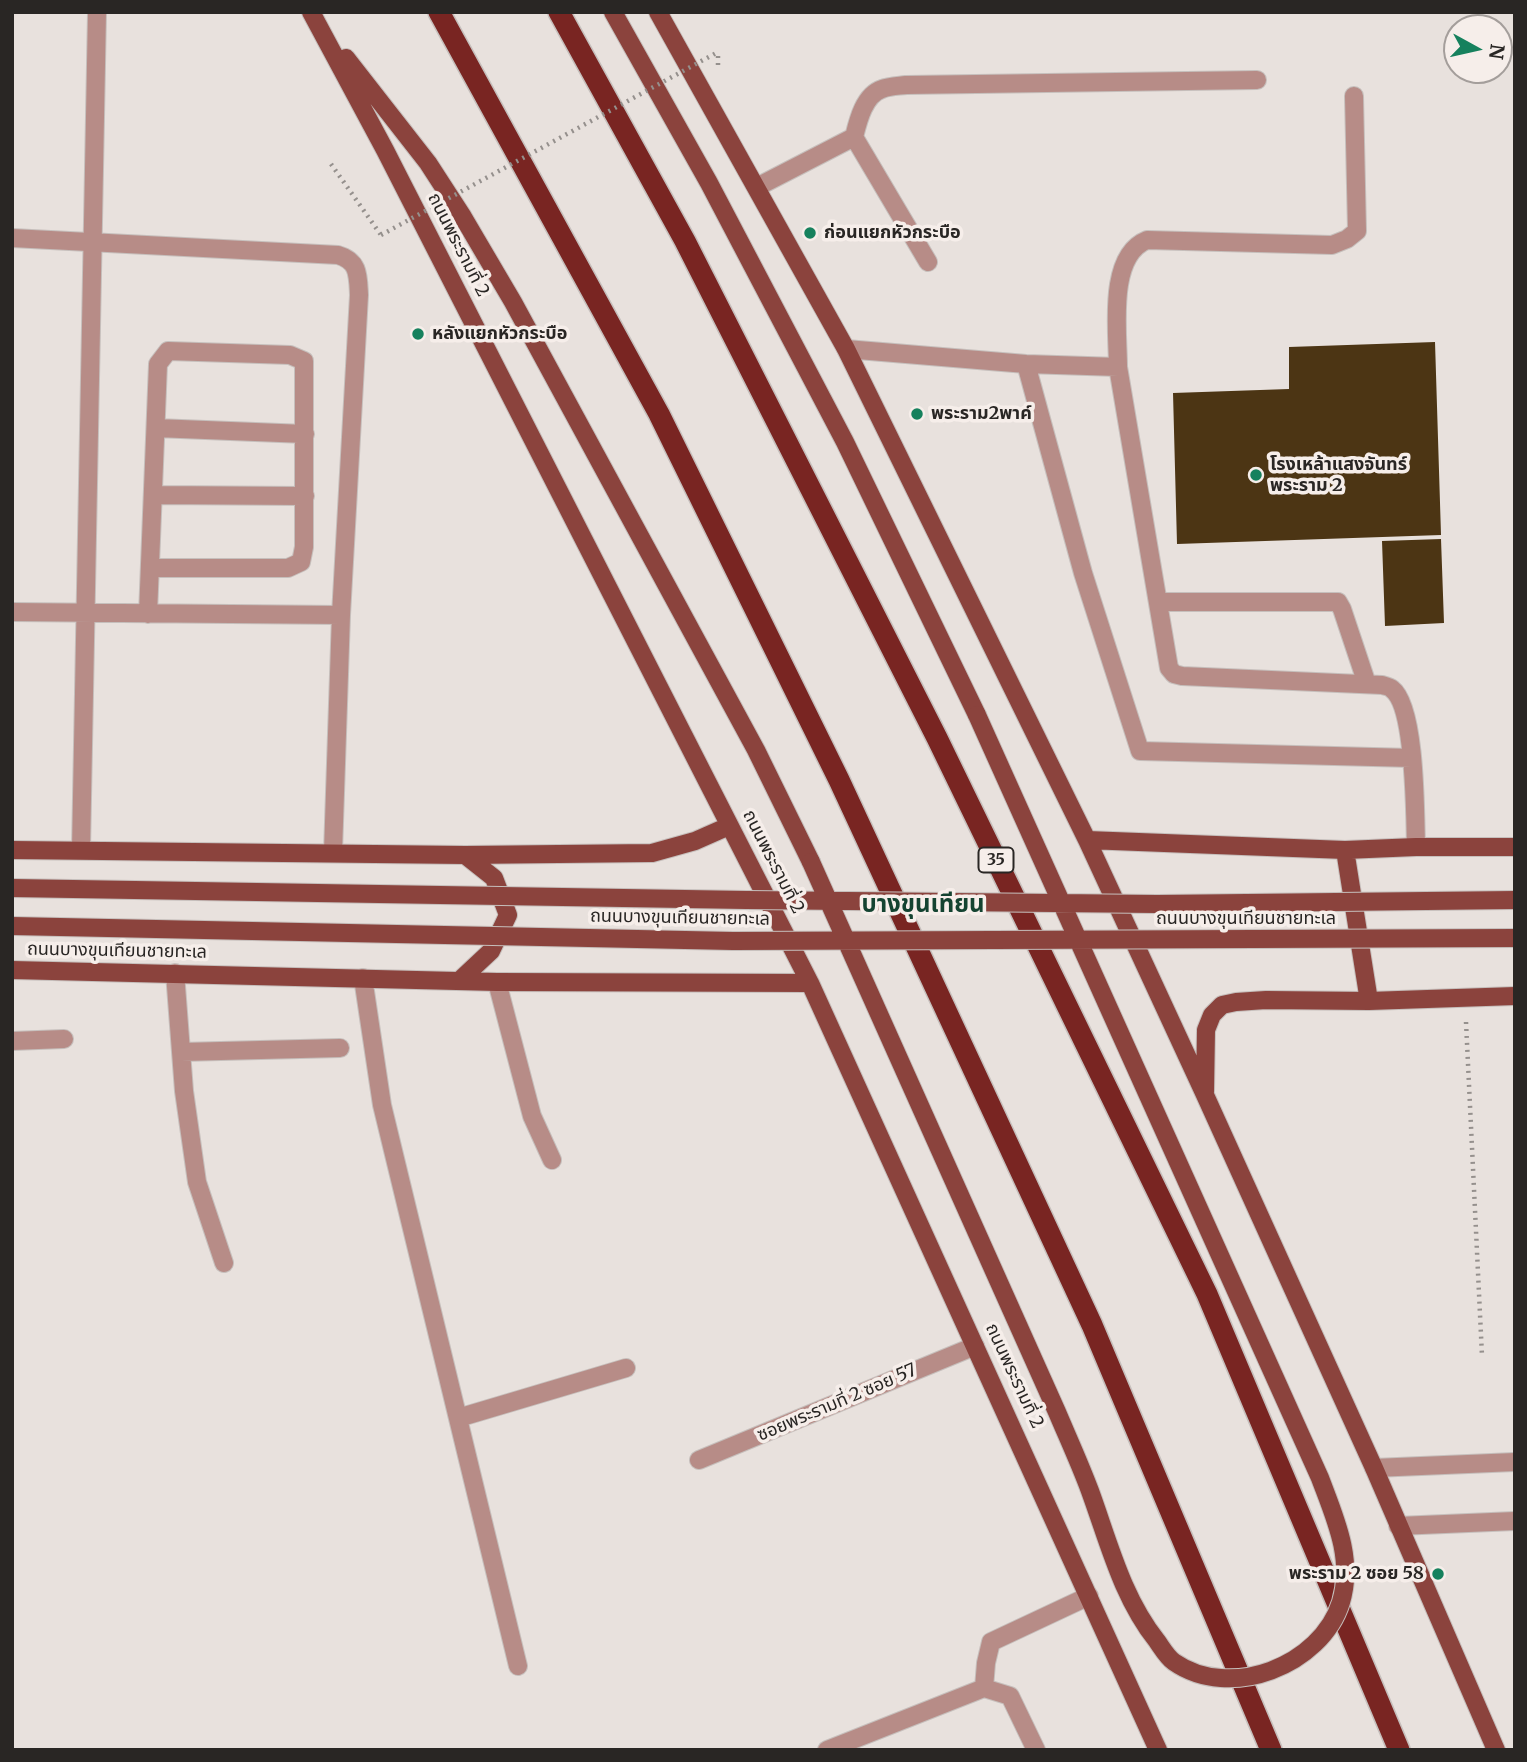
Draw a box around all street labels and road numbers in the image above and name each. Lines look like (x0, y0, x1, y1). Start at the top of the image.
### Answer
street label: ถนนพระรามที่ 2 (423, 190, 493, 300)
street label: ถนนพระรามที่ 2 (738, 807, 808, 917)
road number: 35 (978, 848, 1014, 873)
street label: ถนนบางขุนเทียนชายทะเล (590, 906, 770, 930)
street label: ถนนบางขุนเทียนชายทะเล (1156, 908, 1336, 930)
street label: ถนนบางขุนเทียนชายทะเล (27, 939, 207, 963)
street label: ถนนพระรามที่ 2 (980, 1320, 1048, 1432)
street label: ซอยพระรามที่ 2 ซอย 57 (754, 1360, 920, 1446)

